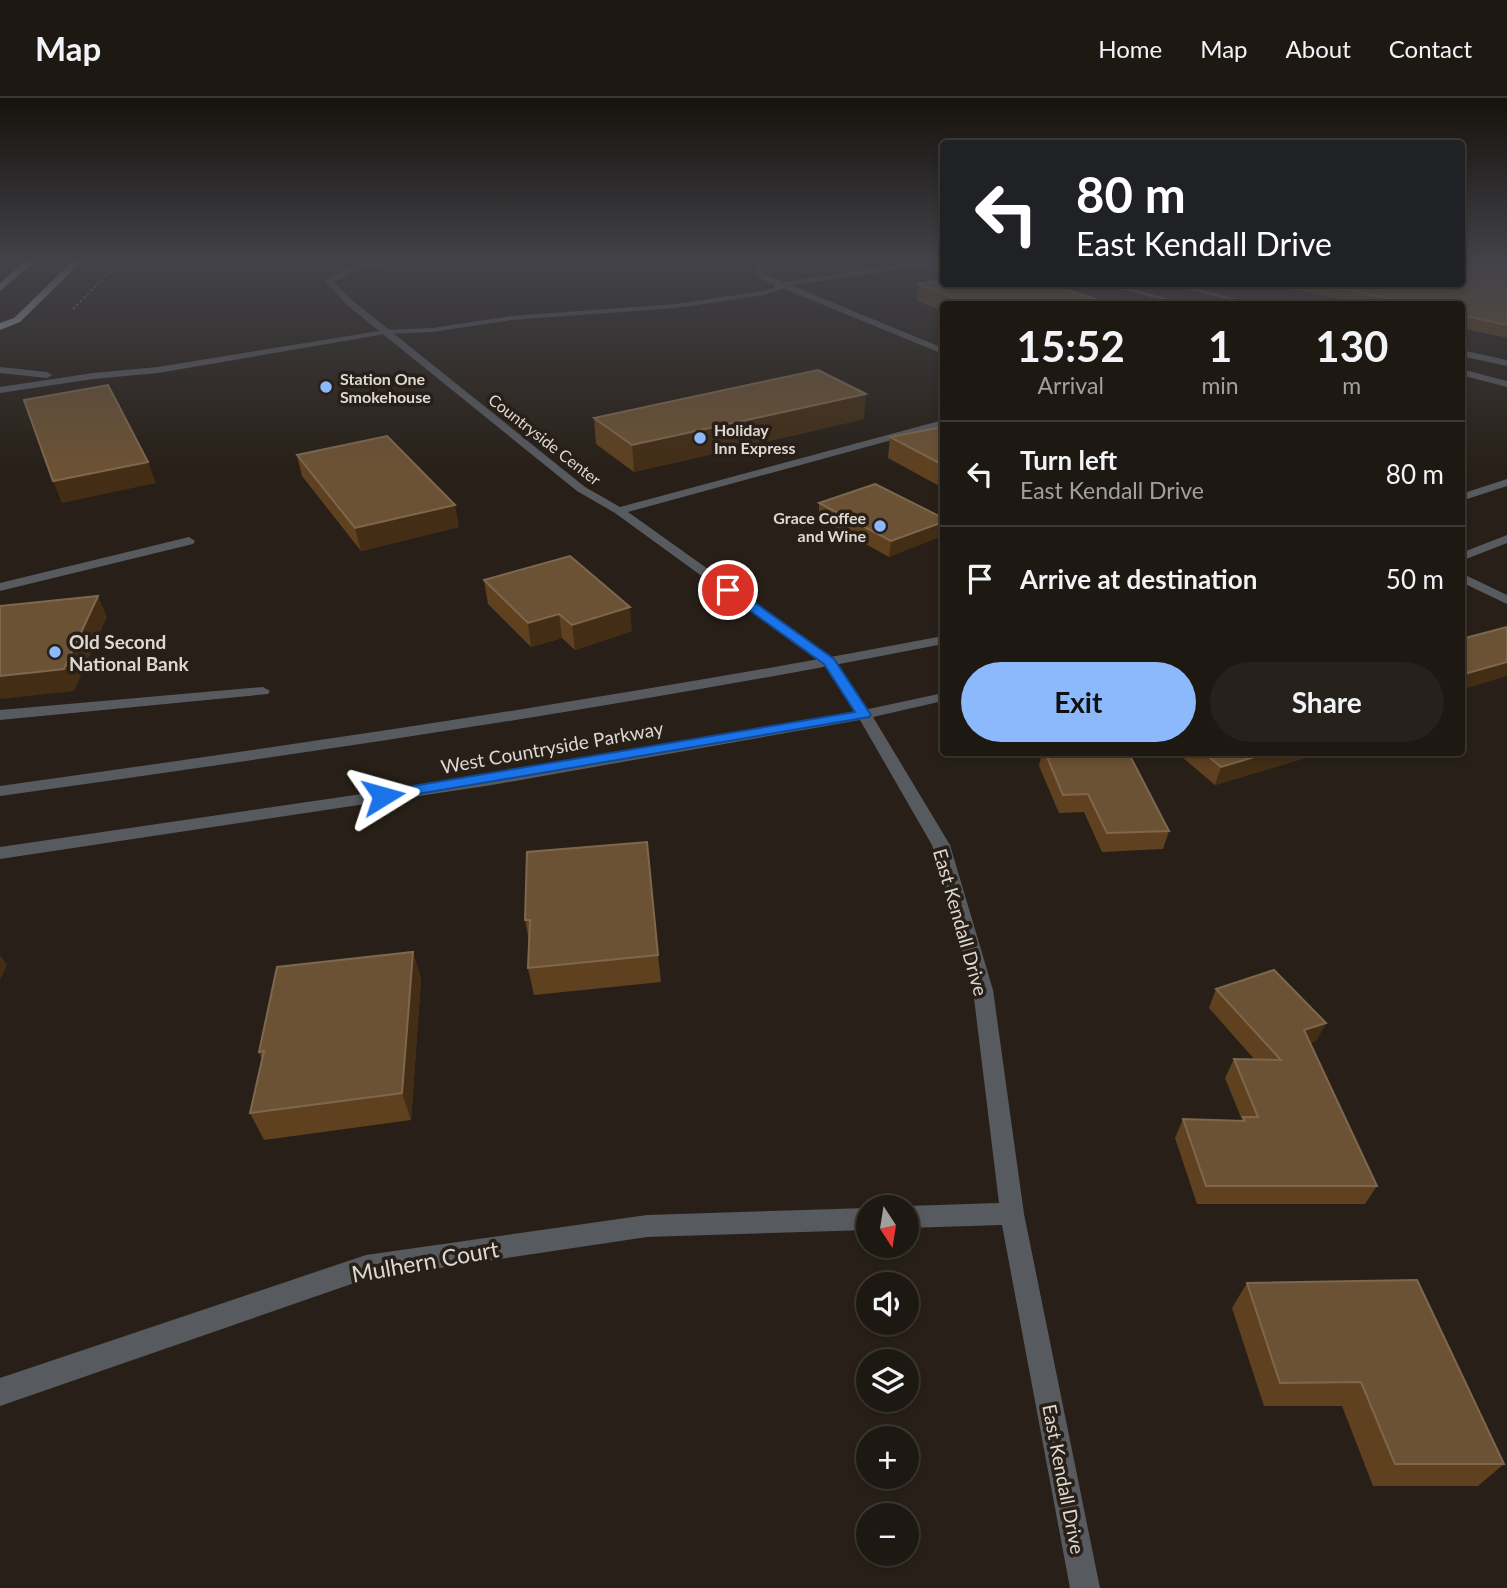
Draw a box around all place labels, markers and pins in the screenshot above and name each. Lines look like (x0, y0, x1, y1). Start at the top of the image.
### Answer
place label: Station One Smokehouse (340, 369, 431, 406)
marker: Station One Smokehouse (318, 379, 334, 395)
place label: Holiday Inn Express (714, 420, 796, 457)
marker: Holiday Inn Express (692, 430, 708, 446)
place label: Grace Coffee and Wine (773, 508, 866, 545)
marker: Grace Coffee and Wine (872, 518, 888, 534)
pin (698, 560, 758, 620)
place label: Old Second National Bank (69, 630, 189, 675)
marker: Old Second National Bank (47, 644, 63, 660)

